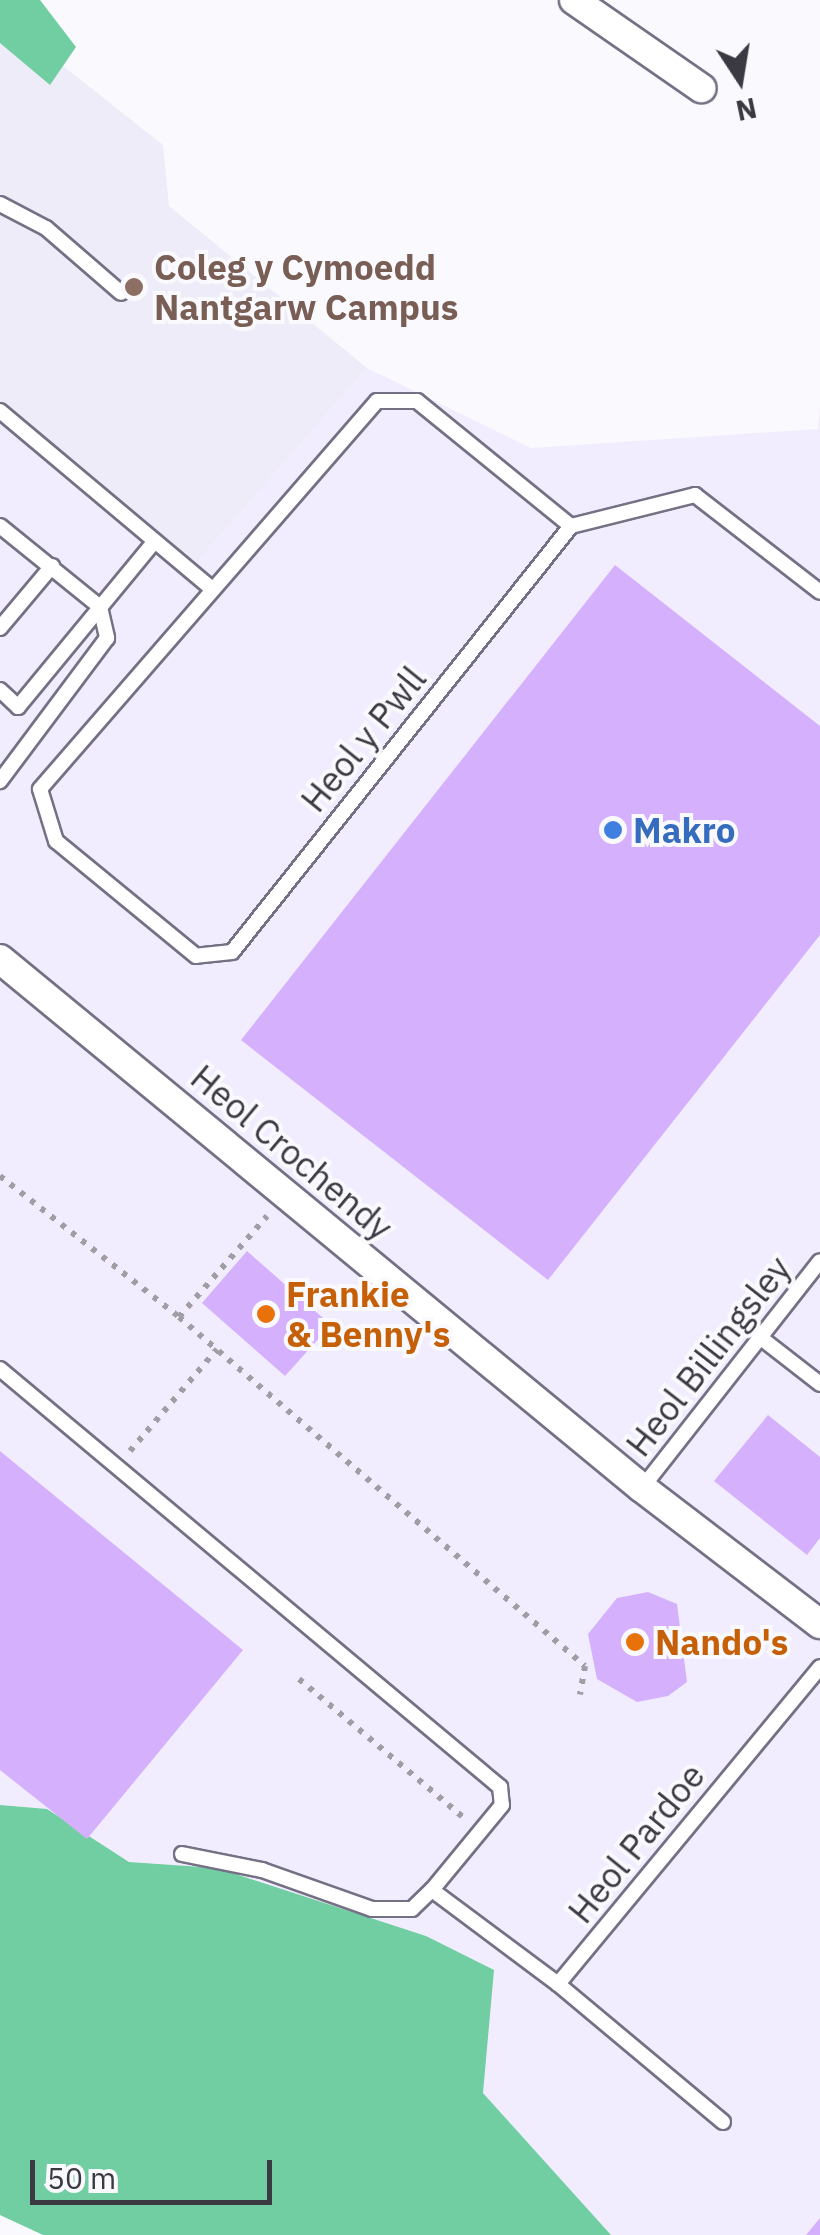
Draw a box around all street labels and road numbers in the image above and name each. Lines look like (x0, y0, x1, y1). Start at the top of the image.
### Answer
street label: Heol y Pwll (292, 658, 434, 820)
street label: Heol Crochendy (183, 1056, 401, 1248)
street label: Heol Billingsley (617, 1248, 799, 1464)
street label: Heol Pardoe (559, 1755, 713, 1931)

